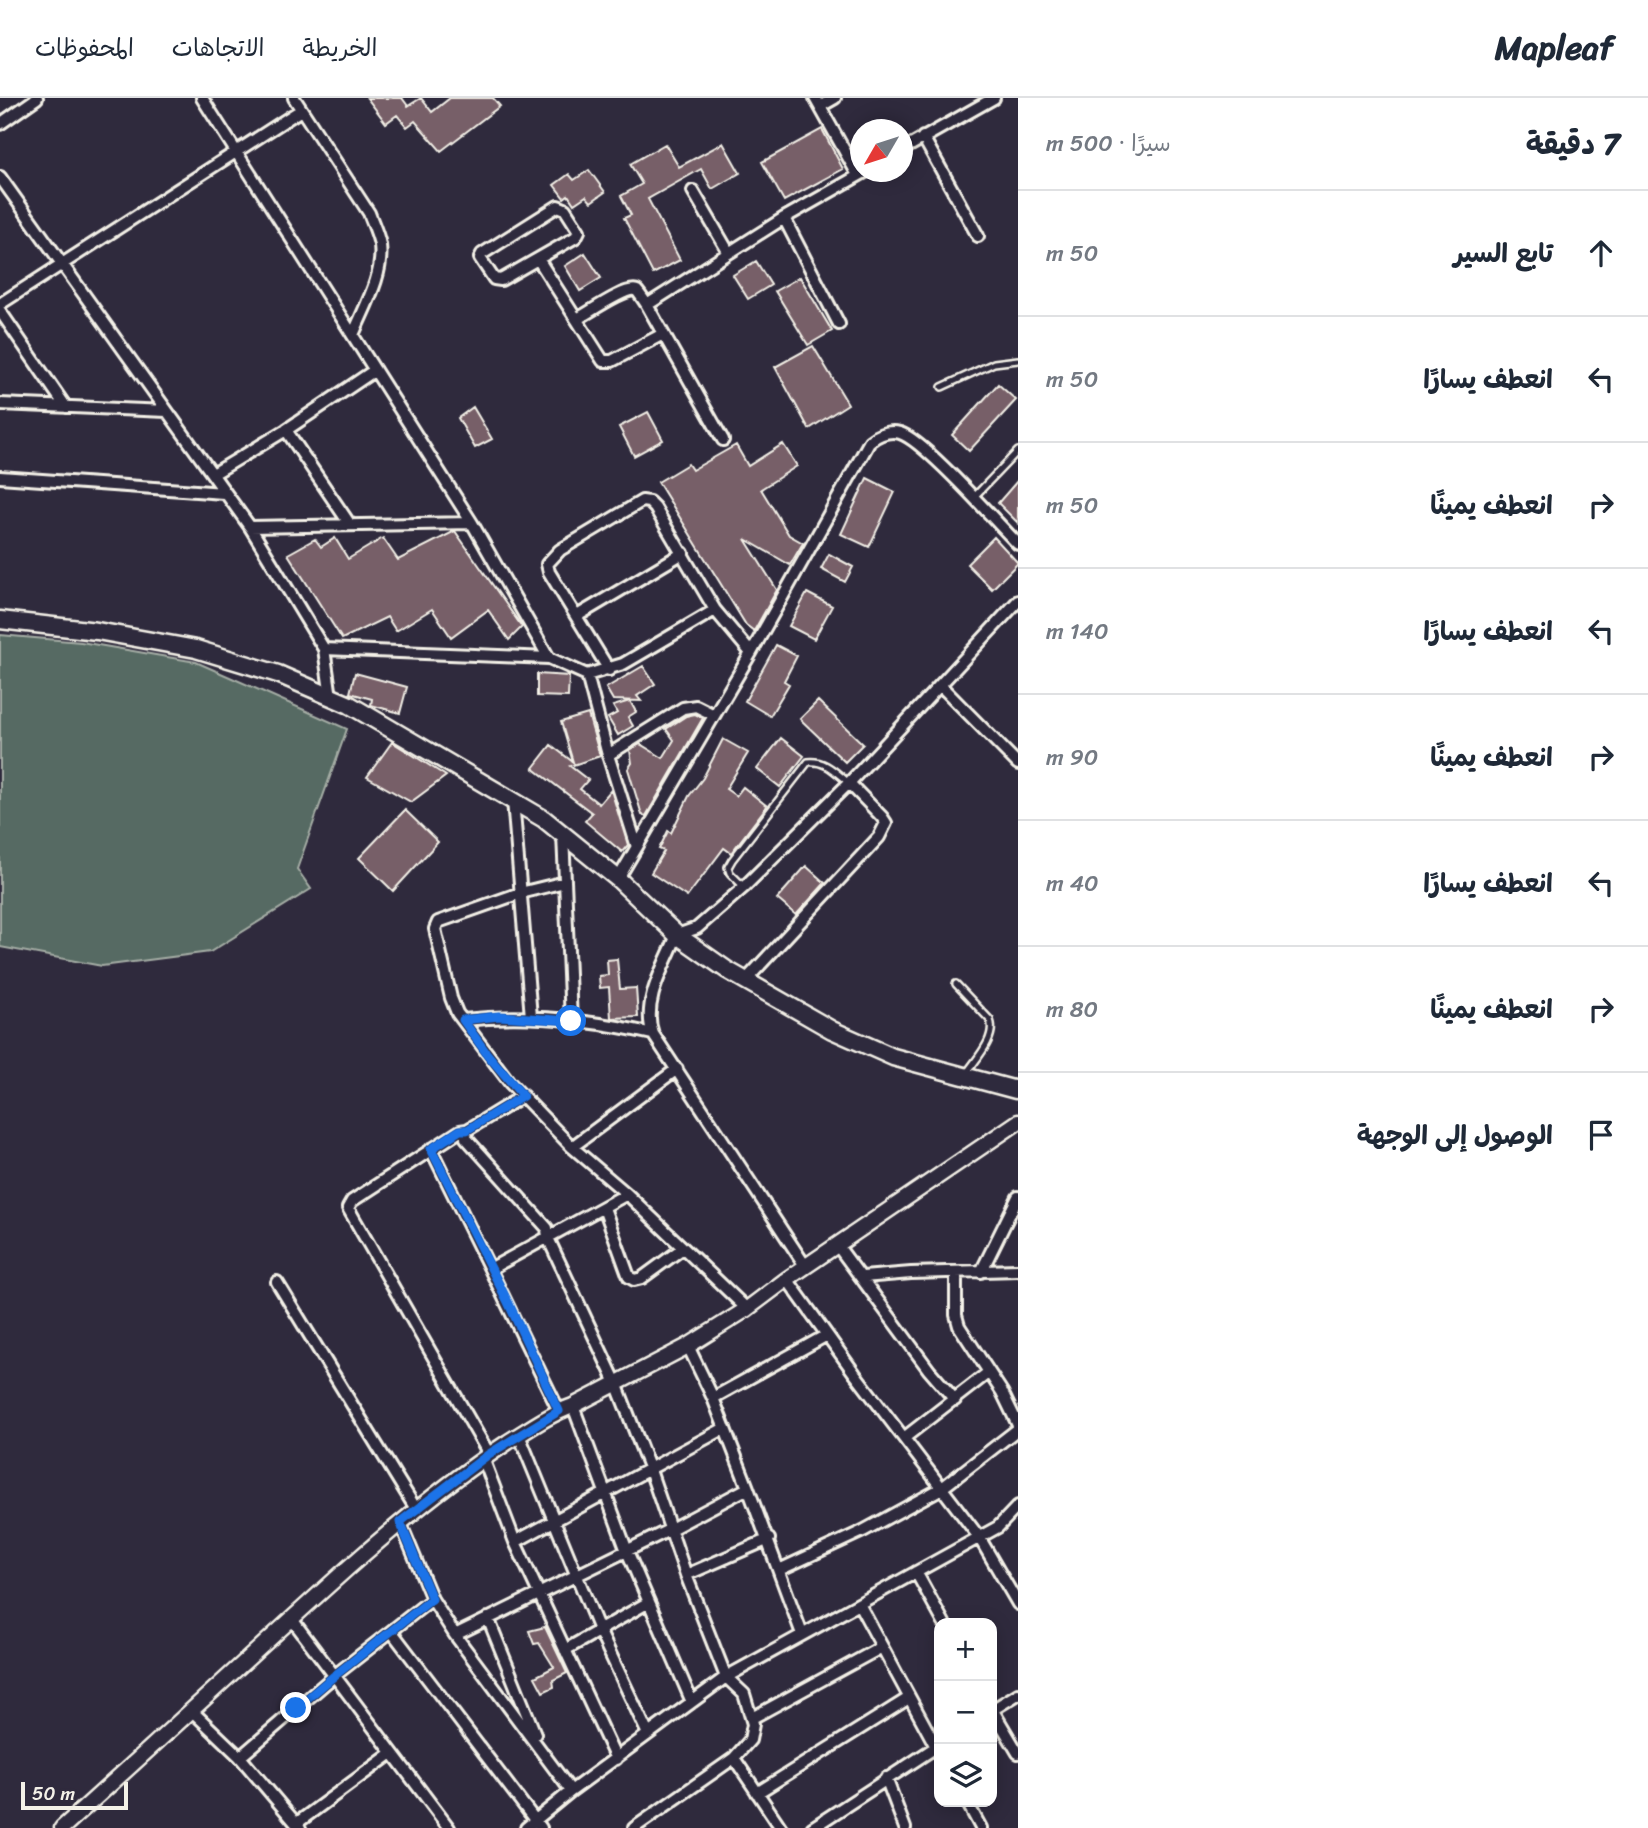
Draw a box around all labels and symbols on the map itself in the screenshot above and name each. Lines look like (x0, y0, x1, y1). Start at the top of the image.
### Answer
north arrow (850, 119, 913, 182)
route start (555, 1005, 586, 1036)
route end (280, 1692, 311, 1723)
scale bar (21, 1779, 128, 1811)

